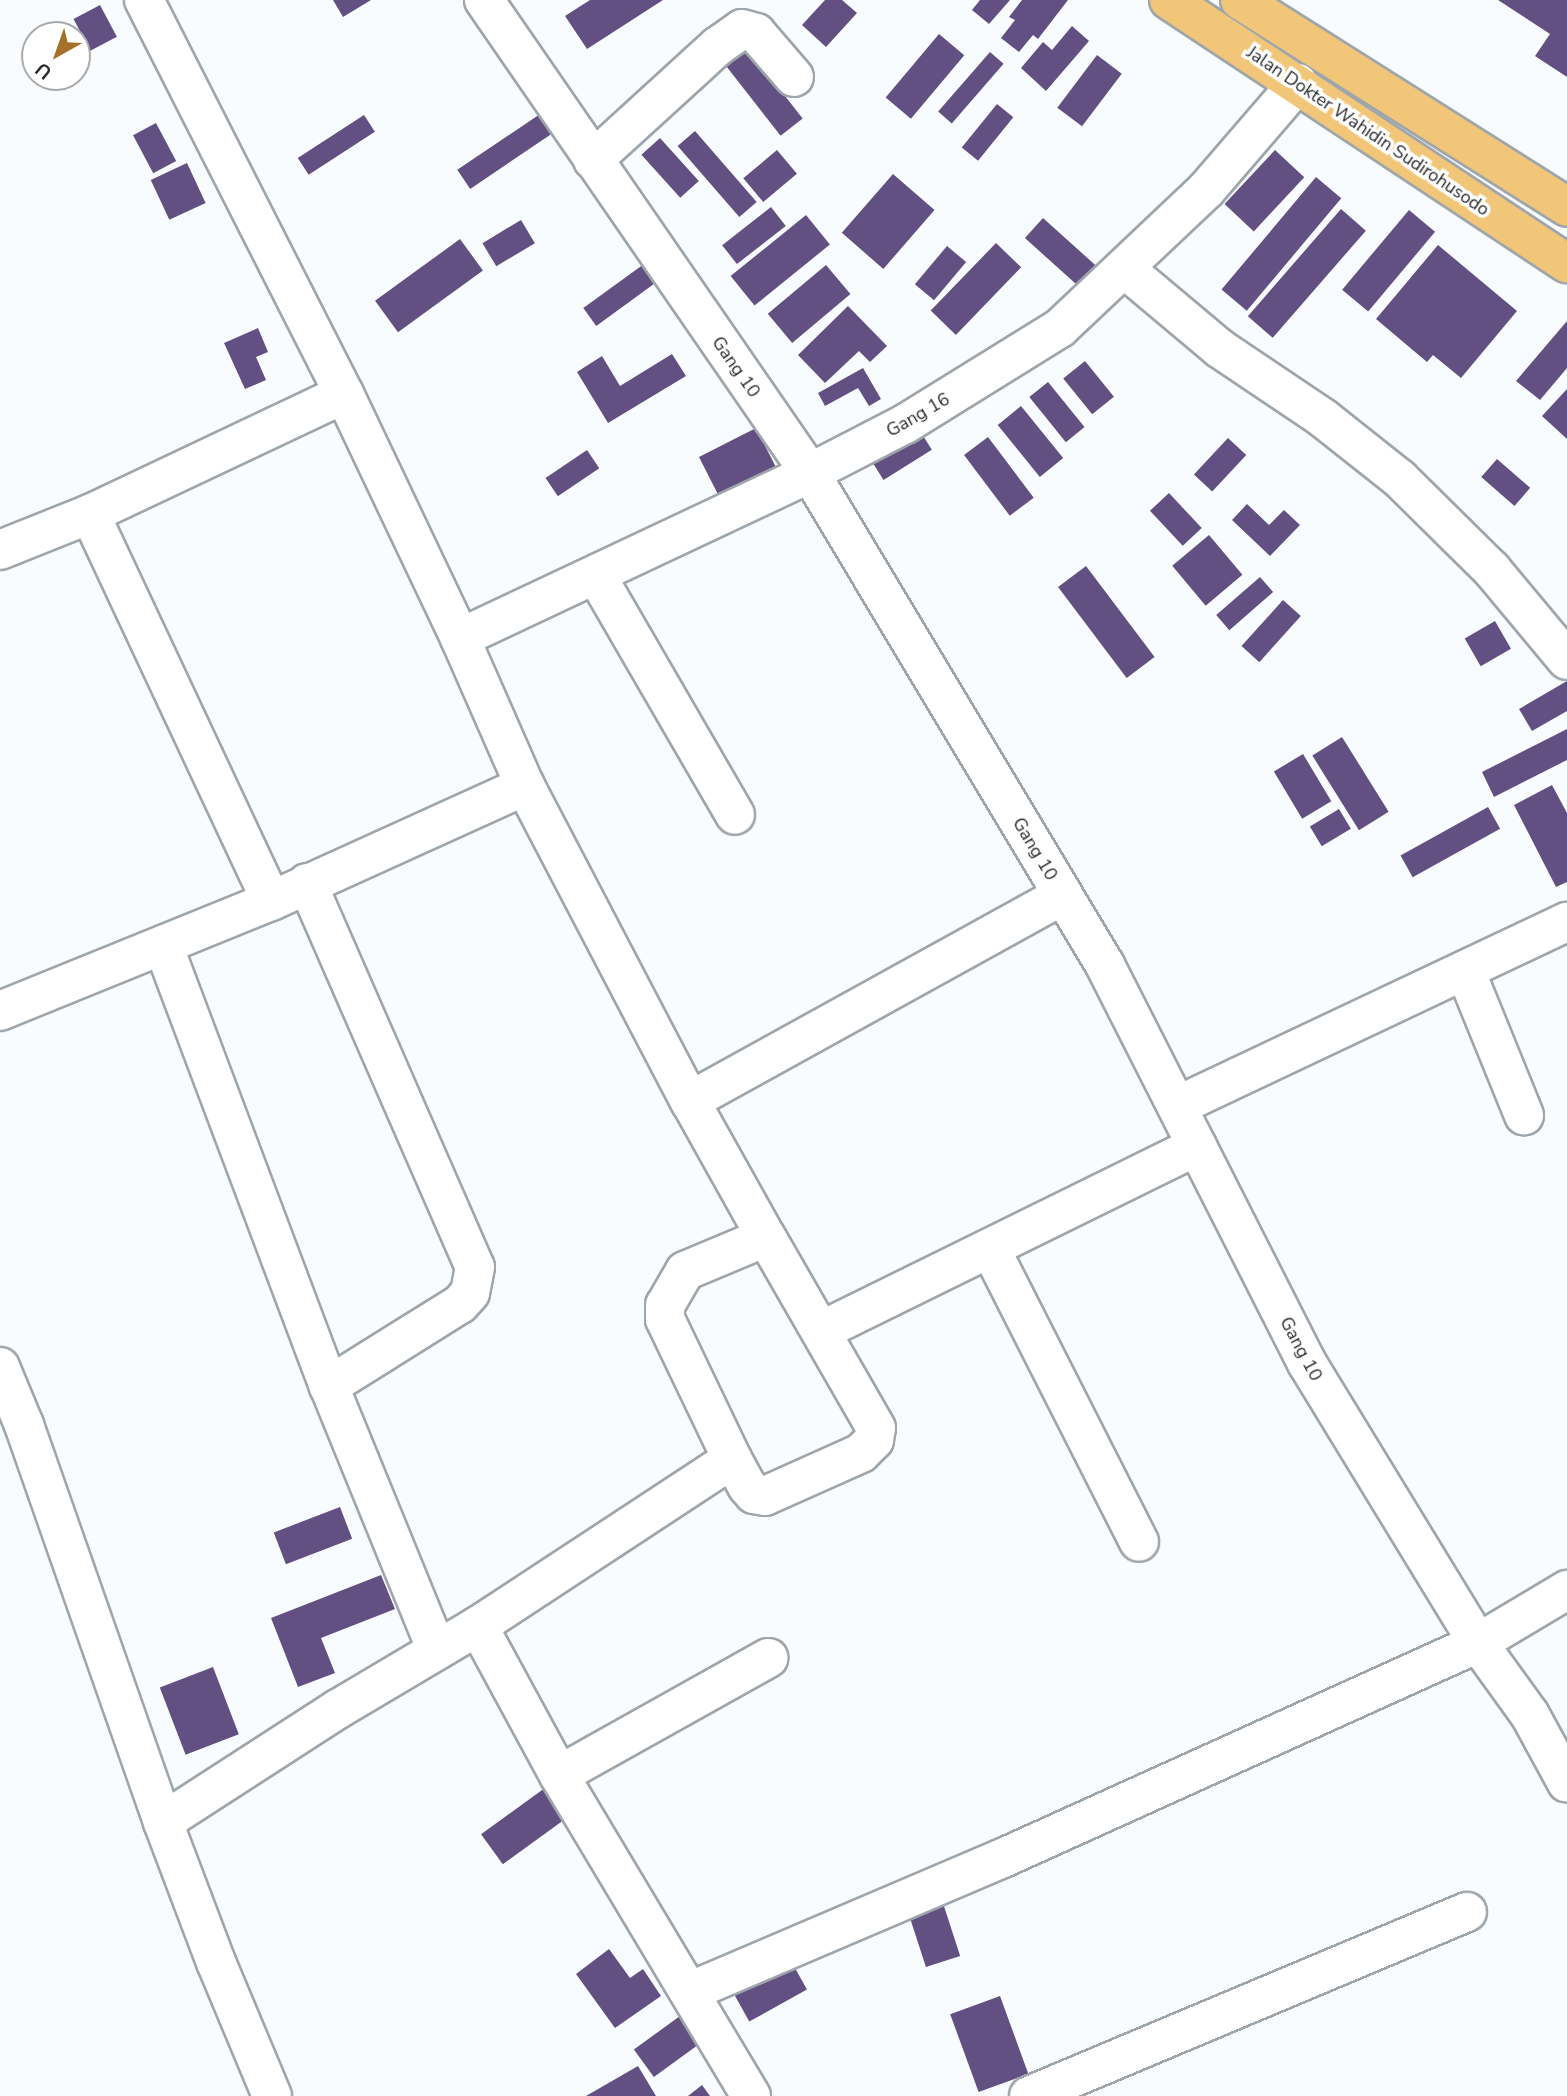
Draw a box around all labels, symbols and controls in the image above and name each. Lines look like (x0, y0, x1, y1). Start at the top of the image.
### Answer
north arrow (21, 21, 91, 91)
street label: Jalan Dokter Wahidin Sudirohusodo (1243, 42, 1493, 220)
text: U (30, 56, 58, 85)
street label: Gang 10 (707, 332, 765, 402)
street label: Gang 16 (882, 388, 954, 442)
street label: Gang 10 (1008, 814, 1062, 884)
street label: Gang 10 (1275, 1313, 1327, 1385)

